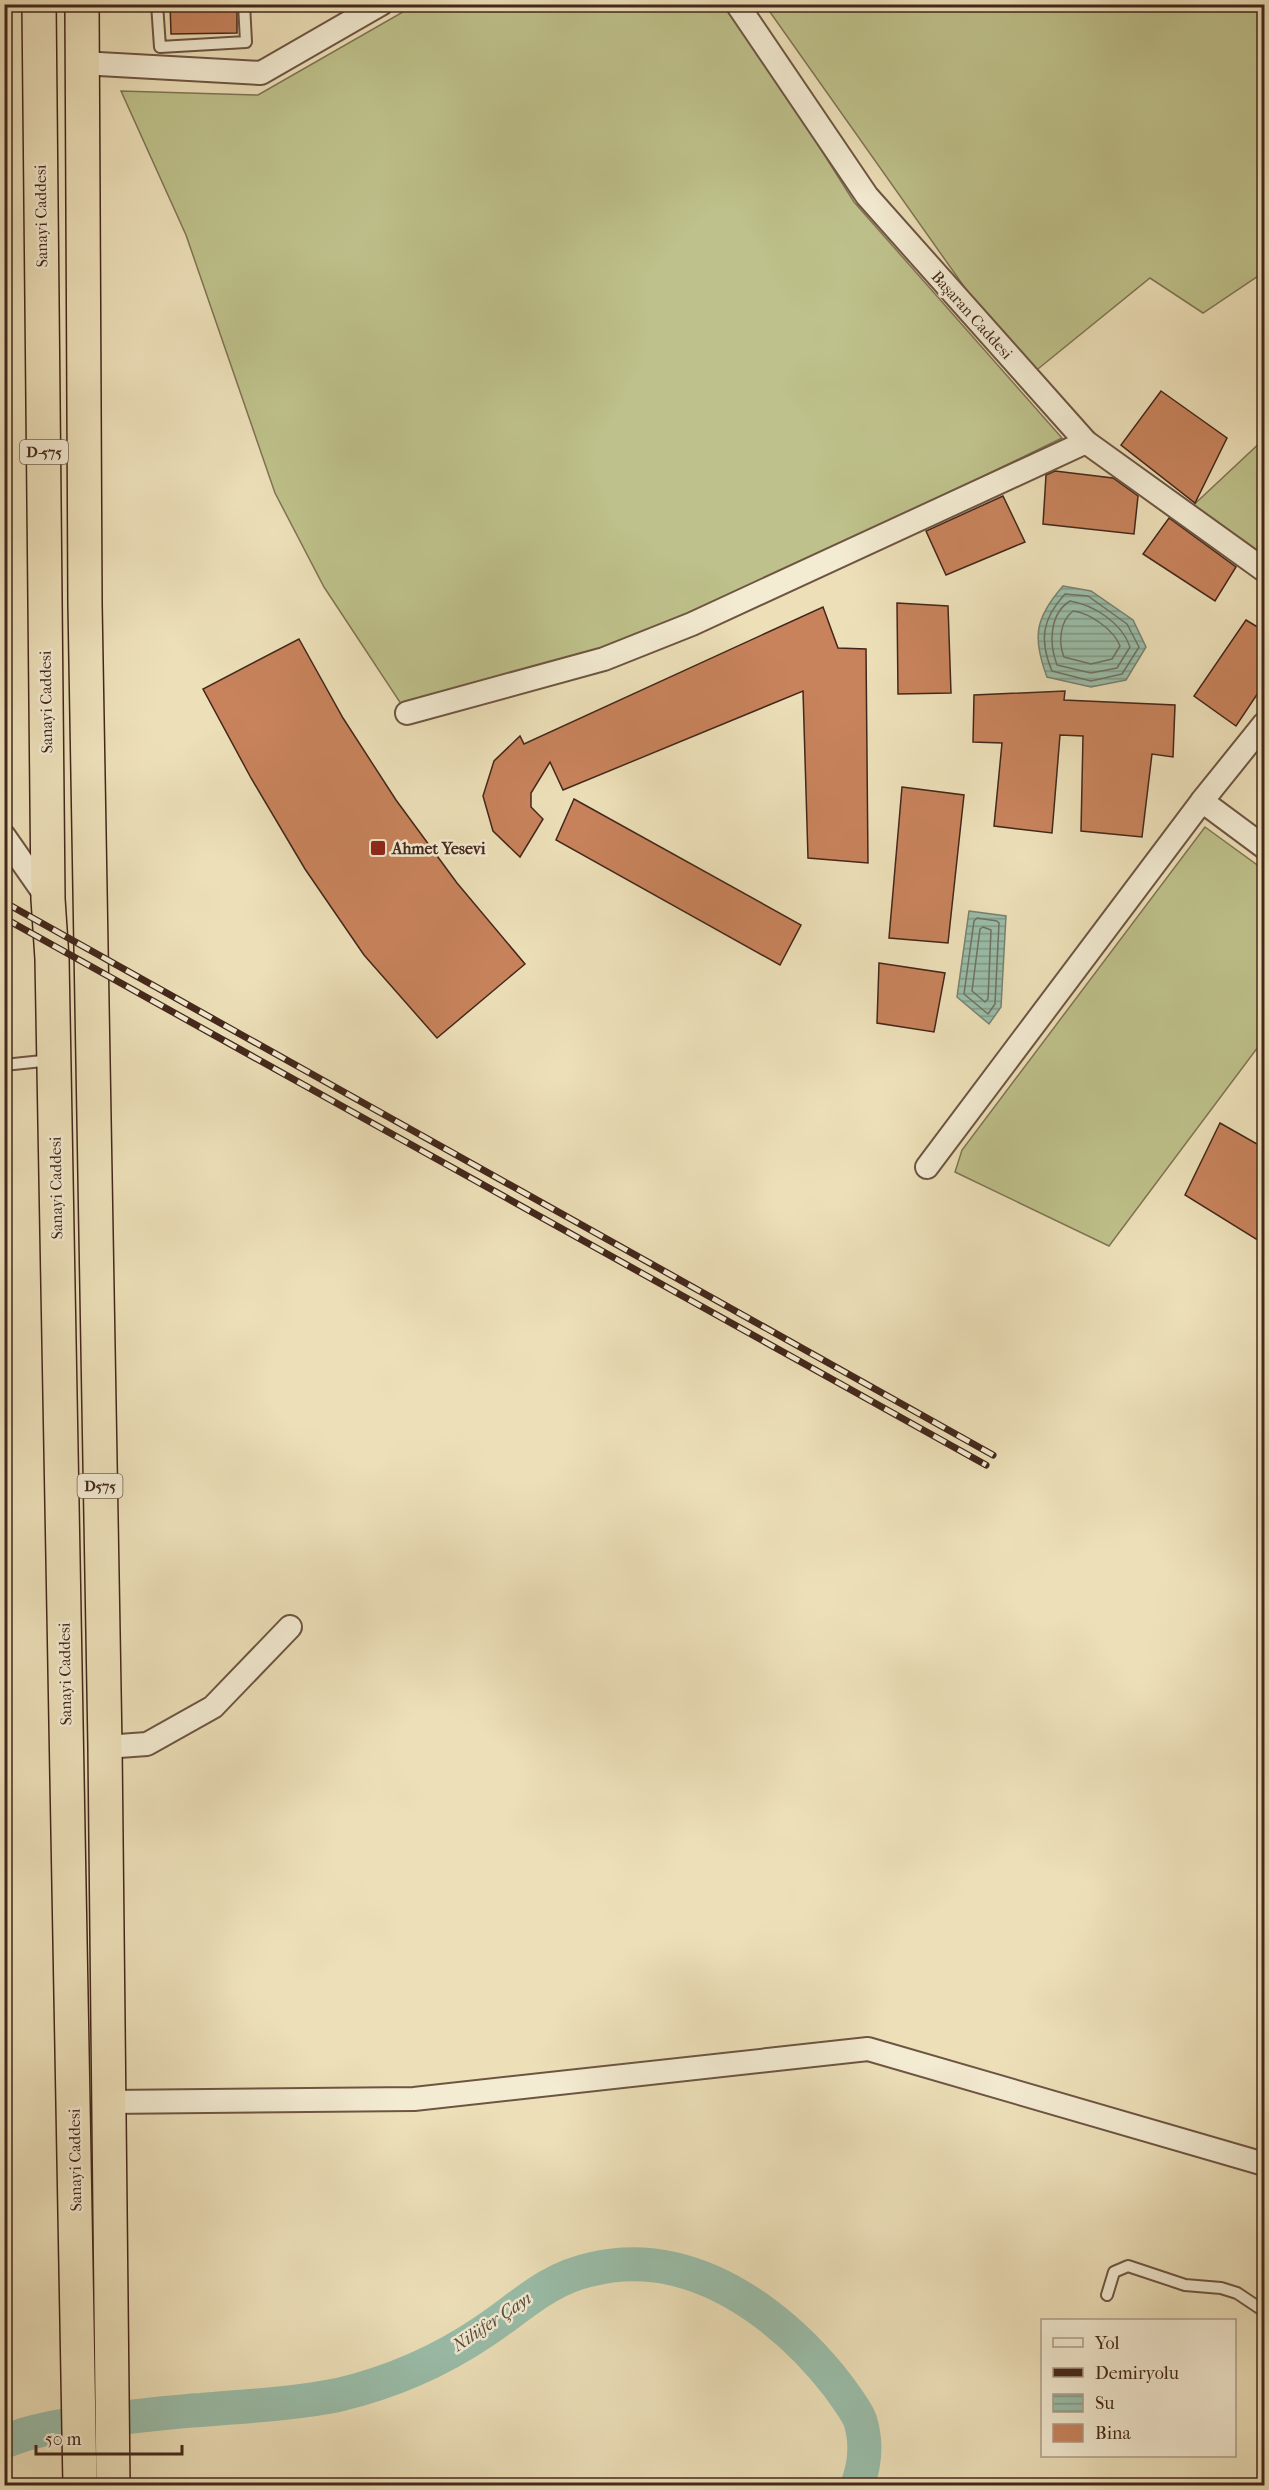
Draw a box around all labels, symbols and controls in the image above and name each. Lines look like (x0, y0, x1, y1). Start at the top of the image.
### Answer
street label: Sanayi Caddesi (31, 164, 51, 268)
street label: Başaran Caddesi (927, 267, 1017, 364)
road number: D-575 (20, 440, 68, 464)
street label: Sanayi Caddesi (36, 650, 56, 754)
marker: Ahmet Yesevi (369, 839, 387, 857)
place label: Ahmet Yesevi (391, 839, 486, 858)
street label: Sanayi Caddesi (46, 1136, 66, 1240)
road number: D575 (78, 1474, 122, 1498)
street label: Sanayi Caddesi (55, 1622, 75, 1726)
street label: Sanayi Caddesi (65, 2108, 85, 2212)
water label: Nilüfer Çayı (448, 2288, 535, 2357)
legend (1041, 2319, 1236, 2457)
text: Yol (1094, 2333, 1120, 2354)
text: Demiryolu (1095, 2363, 1179, 2384)
text: Su (1095, 2393, 1114, 2414)
scale bar (36, 2418, 182, 2456)
text: Bina (1095, 2423, 1131, 2444)
text: 50 m (45, 2429, 82, 2450)

